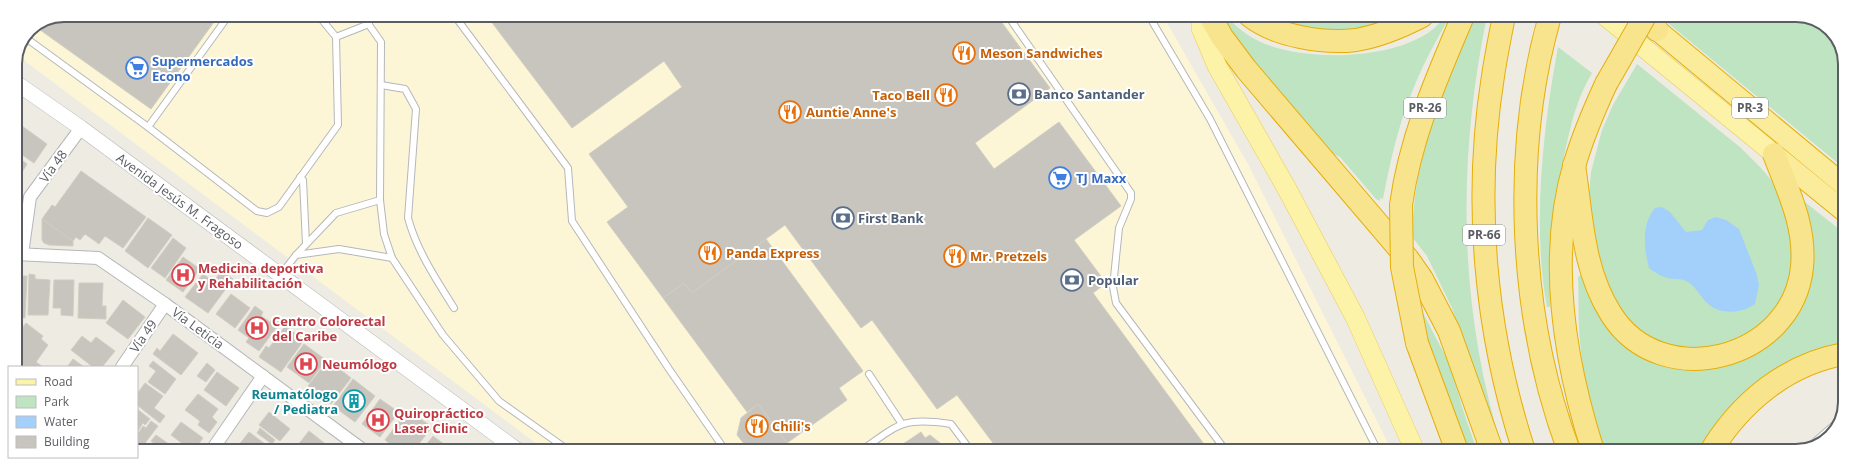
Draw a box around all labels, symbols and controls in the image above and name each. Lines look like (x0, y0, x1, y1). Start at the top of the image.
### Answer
restaurant icon: Meson Sandwiches (951, 40, 977, 66)
place label: Meson Sandwiches (980, 44, 1103, 62)
place label: Supermercados Econo (152, 52, 253, 85)
supermarket icon: Supermercados Econo (124, 55, 150, 81)
bank icon: Banco Santander (1006, 81, 1032, 107)
restaurant icon: Taco Bell (933, 82, 959, 108)
place label: Banco Santander (1034, 85, 1145, 103)
place label: Taco Bell (872, 86, 930, 104)
road number: PR-26 (1404, 98, 1446, 118)
road number: PR-3 (1732, 98, 1768, 118)
restaurant icon: Auntie Anne's (777, 99, 803, 125)
place label: Auntie Anne's (806, 103, 896, 121)
street label: Vía 48 (35, 146, 71, 186)
street label: Avenida Jesús M. Fragoso (113, 149, 247, 253)
supermarket icon: TJ Maxx (1047, 165, 1073, 191)
place label: TJ Maxx (1076, 169, 1127, 187)
bank icon: First Bank (830, 205, 856, 231)
place label: First Bank (858, 209, 925, 227)
road number: PR-66 (1463, 225, 1505, 245)
restaurant icon: Panda Express (697, 240, 723, 266)
restaurant icon: Mr. Pretzels (942, 243, 968, 269)
place label: Panda Express (726, 244, 820, 262)
place label: Mr. Pretzels (970, 247, 1047, 265)
place label: Medicina deportiva y Rehabilitación (198, 259, 324, 292)
hospital icon: Medicina deportiva y Rehabilitación (170, 262, 196, 288)
bank icon: Popular (1059, 267, 1085, 293)
place label: Popular (1088, 271, 1139, 289)
street label: Vía Leticia (168, 303, 228, 353)
place label: Centro Colorectal del Caribe (272, 312, 386, 345)
hospital icon: Centro Colorectal del Caribe (244, 315, 270, 341)
street label: Vía 49 (125, 316, 161, 356)
hospital icon: Neumólogo (293, 351, 319, 377)
place label: Neumólogo (322, 355, 397, 373)
legend (8, 366, 138, 458)
text: Road (44, 373, 73, 390)
place label: Reumatólogo / Pediatra (251, 385, 338, 418)
building icon: Reumatólogo / Pediatra (341, 388, 367, 414)
text: Park (44, 393, 70, 410)
place label: Quiropráctico Laser Clinic (394, 404, 484, 437)
hospital icon: Quiropráctico Laser Clinic (365, 407, 391, 433)
text: Water (44, 413, 78, 430)
restaurant icon: Chili's (744, 413, 770, 439)
place label: Chili's (772, 417, 811, 435)
text: Building (44, 433, 90, 450)

